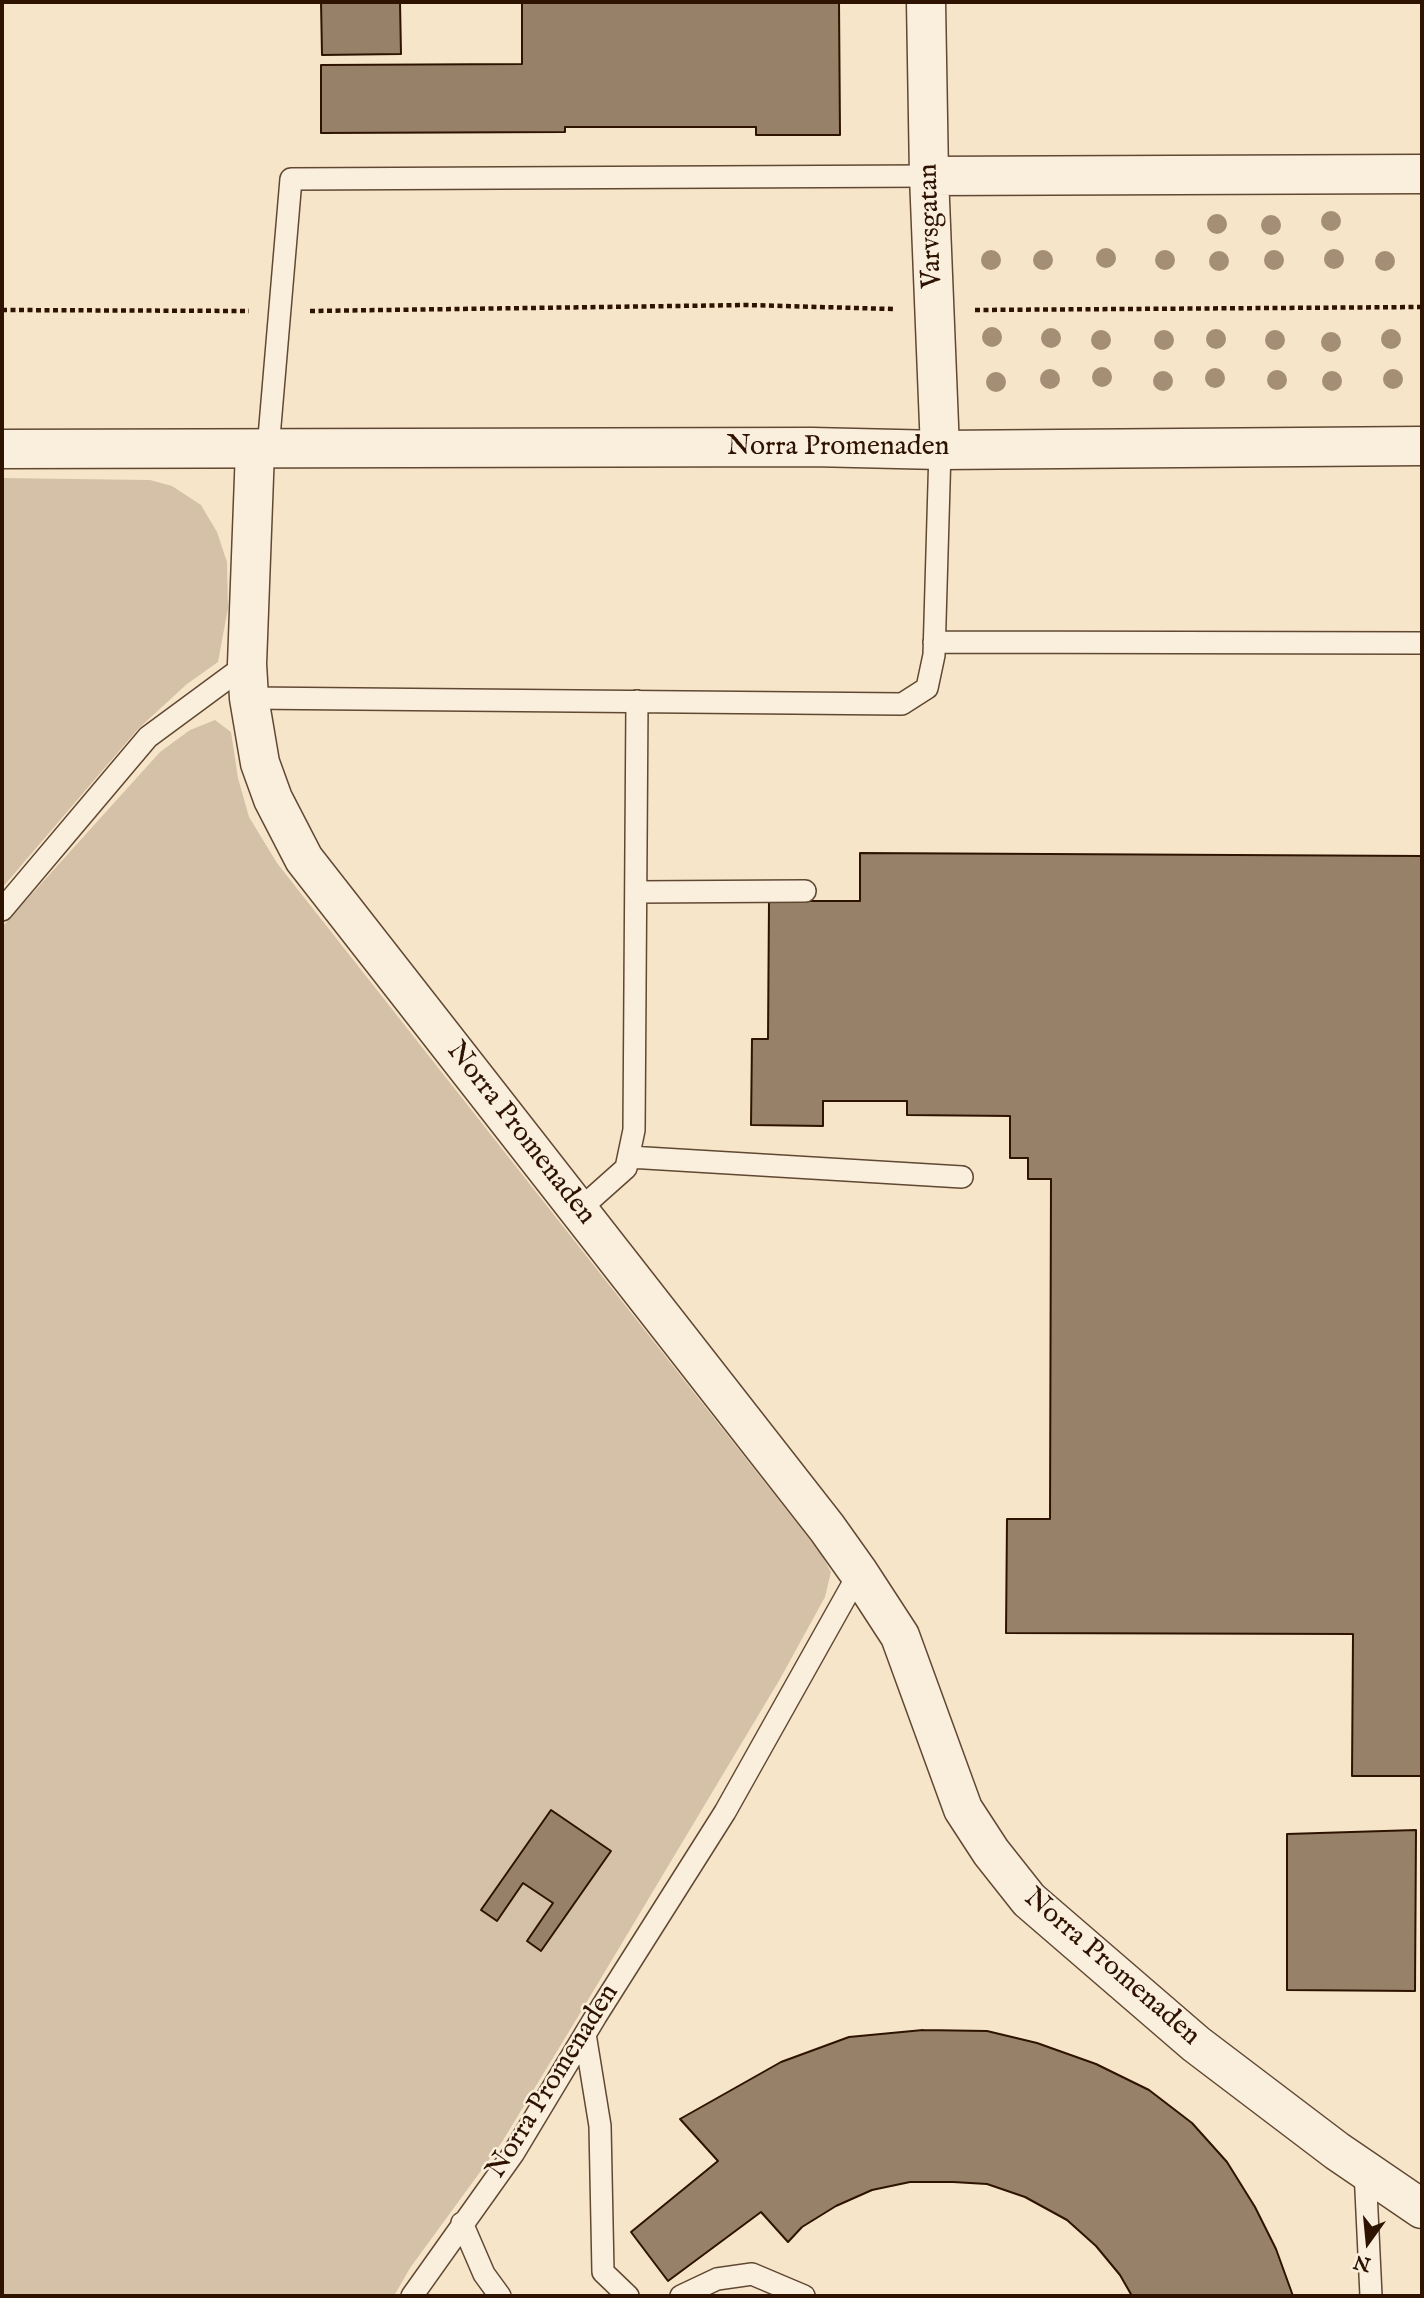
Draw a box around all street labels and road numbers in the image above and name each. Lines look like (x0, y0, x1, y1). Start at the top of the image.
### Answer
street label: Varvsgatan (913, 163, 951, 289)
street label: Norra Promenaden (727, 431, 949, 465)
street label: Norra Promenaden (438, 1036, 602, 1232)
street label: Norra Promenaden (1016, 1882, 1206, 2054)
street label: Norra Promenaden (481, 1979, 627, 2185)

